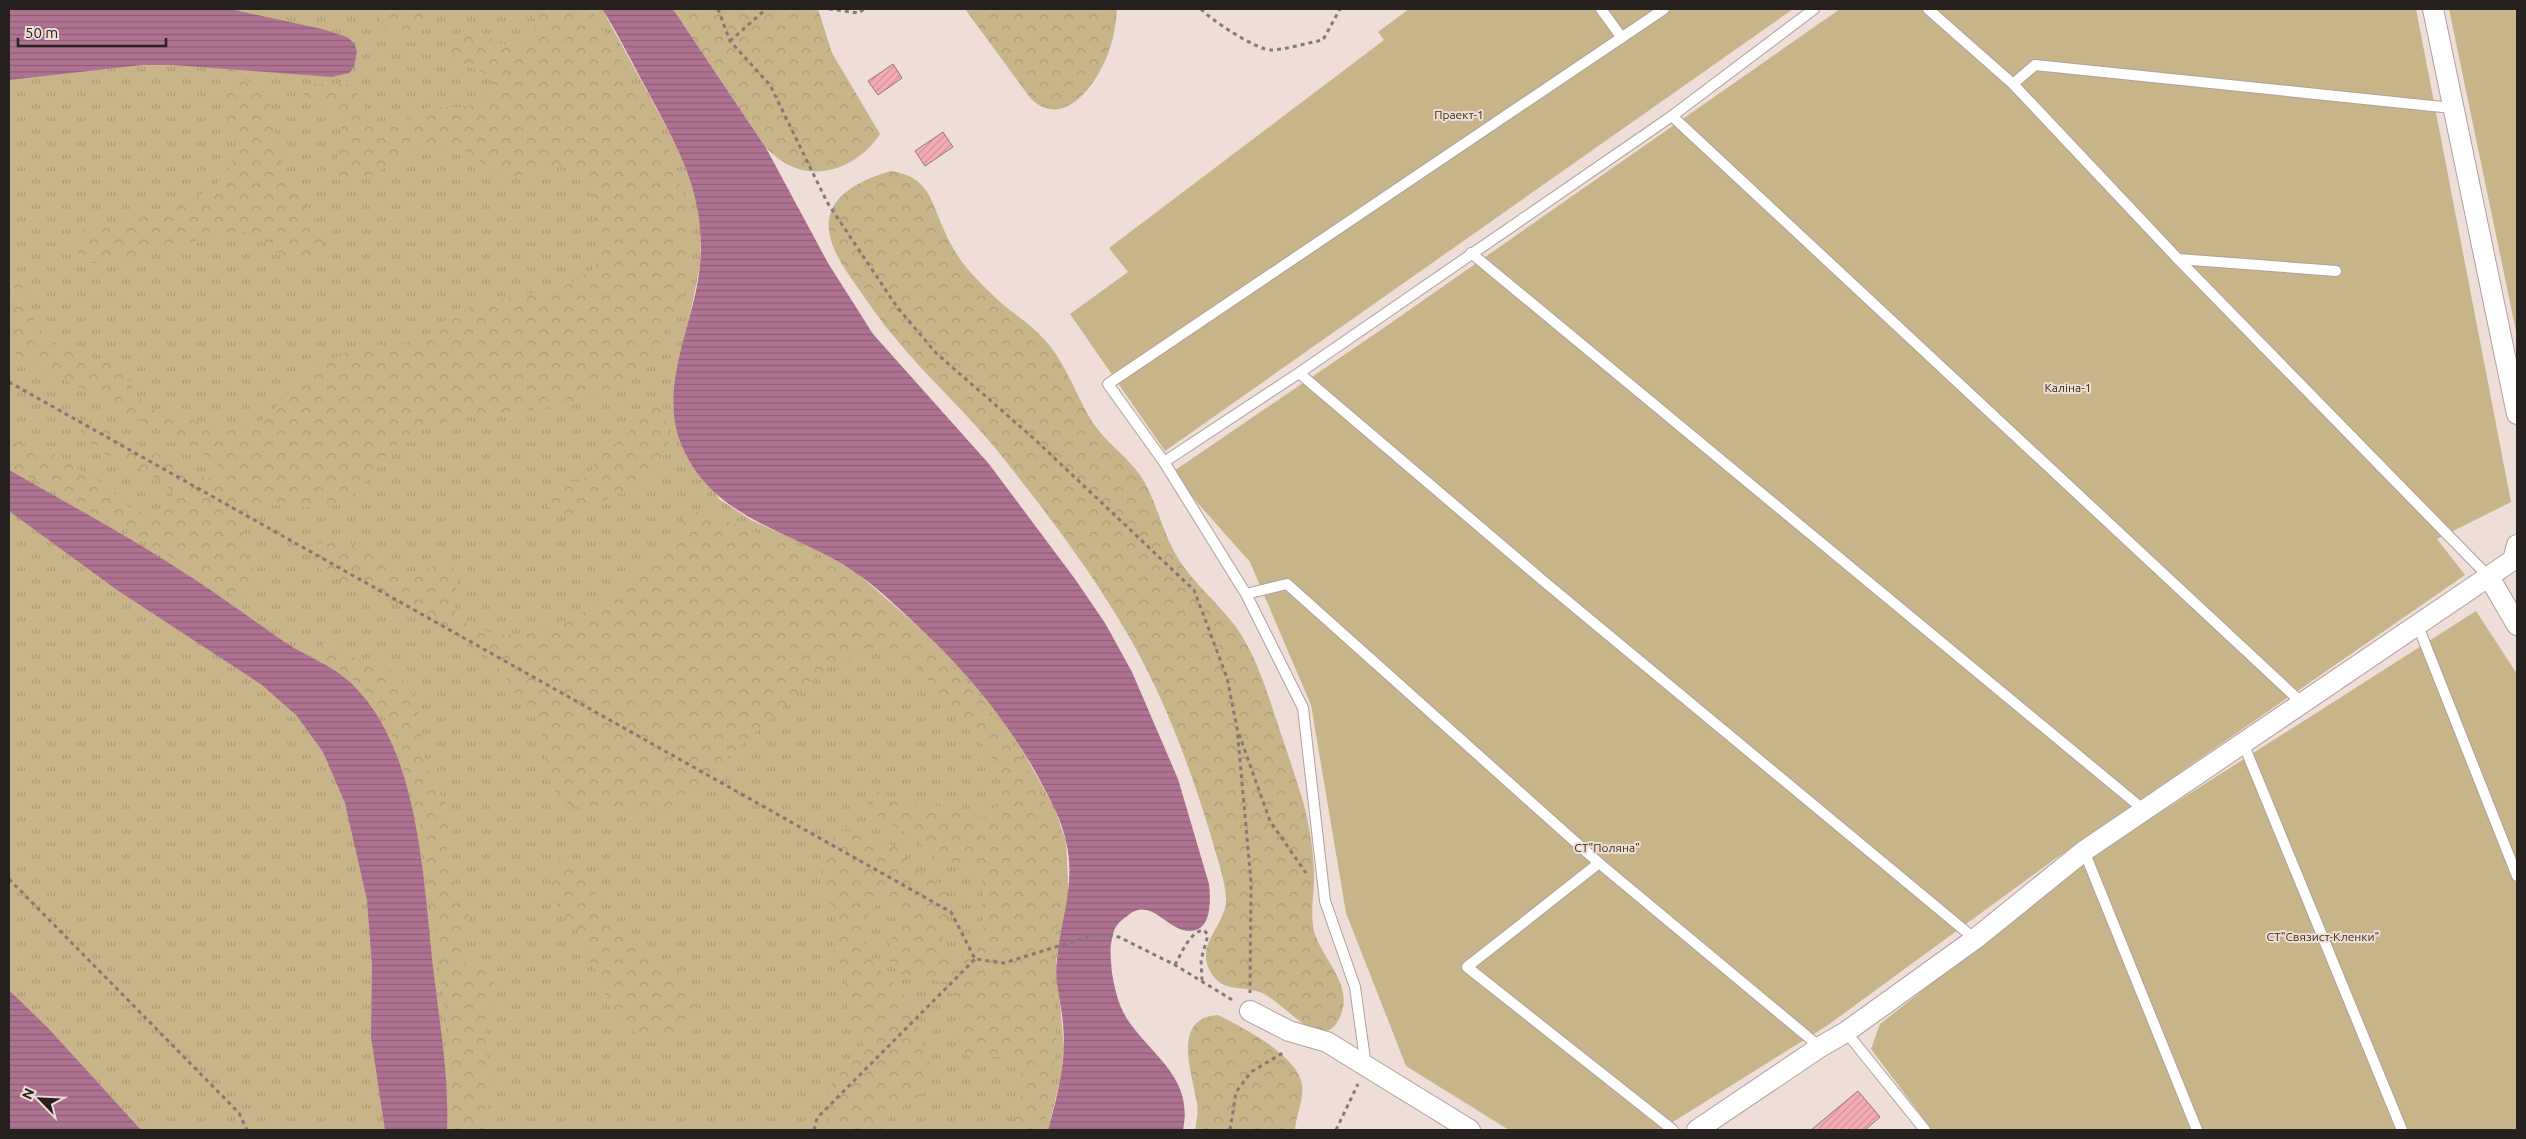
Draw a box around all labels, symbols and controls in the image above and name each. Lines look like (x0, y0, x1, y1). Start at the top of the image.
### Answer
scale bar (18, 15, 165, 47)
text: 50 m (25, 24, 58, 41)
park label: Праект-1 (1434, 108, 1484, 121)
park label: Каліна-1 (2045, 381, 2091, 394)
park label: СТ"Поляна" (1574, 841, 1640, 854)
park label: СТ"Связист-Кленки" (2267, 930, 2379, 943)
north arrow (15, 1074, 65, 1124)
text: N (19, 1086, 38, 1102)

